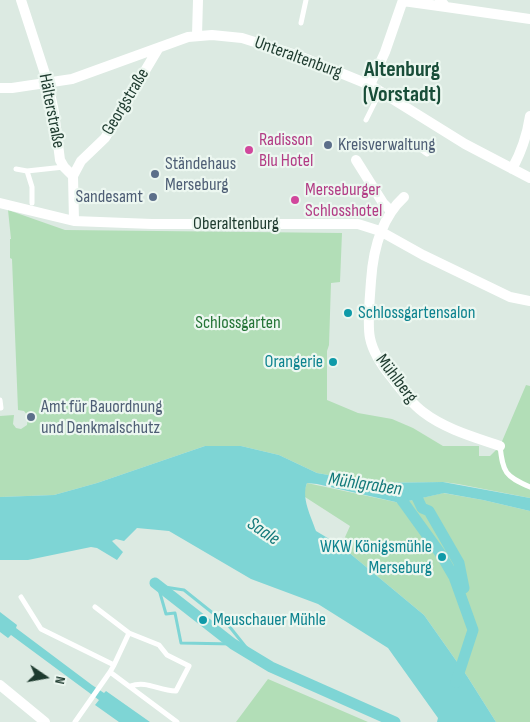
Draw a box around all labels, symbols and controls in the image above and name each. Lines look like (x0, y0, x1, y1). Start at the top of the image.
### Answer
street label: Unteraltenburg (251, 32, 345, 84)
district label: Altenburg (Vorstadt) (363, 57, 441, 108)
street label: Georgstraße (98, 65, 154, 139)
street label: Hälterstraße (33, 72, 69, 150)
place label: Radisson Blu Hotel (259, 129, 313, 172)
place label: Kreisverwaltung (338, 134, 435, 156)
marker: Kreisverwaltung (322, 139, 334, 151)
marker: Radisson Blu Hotel (243, 144, 255, 156)
place label: Ständehaus Merseburg (165, 153, 236, 195)
marker: Ständehaus Merseburg (149, 168, 161, 180)
place label: Merseburger Schlosshotel (305, 179, 382, 222)
place label: Sandesamt (75, 186, 143, 208)
marker: Sandesamt (147, 191, 159, 203)
marker: Merseburger Schlosshotel (289, 194, 301, 206)
street label: Oberaltenburg (193, 213, 279, 235)
place label: Schlossgartensalon (358, 302, 475, 324)
marker: Schlossgartensalon (342, 307, 354, 319)
park label: Schlossgarten (195, 312, 281, 334)
street label: Mühlberg (371, 350, 421, 408)
place label: Orangerie (265, 351, 323, 373)
marker: Orangerie (327, 356, 339, 368)
place label: Amt für Bauordnung und Denkmalschutz (41, 396, 162, 438)
marker: Amt für Bauordnung und Denkmalschutz (25, 411, 37, 423)
water label: Mühlgraben (327, 469, 403, 501)
water label: Saale (242, 513, 284, 551)
place label: WKW Königsmühle Merseburg (320, 536, 432, 578)
marker: WKW Königsmühle Merseburg (436, 551, 448, 563)
place label: Meuschauer Mühle (213, 609, 326, 631)
marker: Meuschauer Mühle (197, 614, 209, 626)
north arrow (20, 652, 70, 702)
text: N (51, 675, 69, 686)

